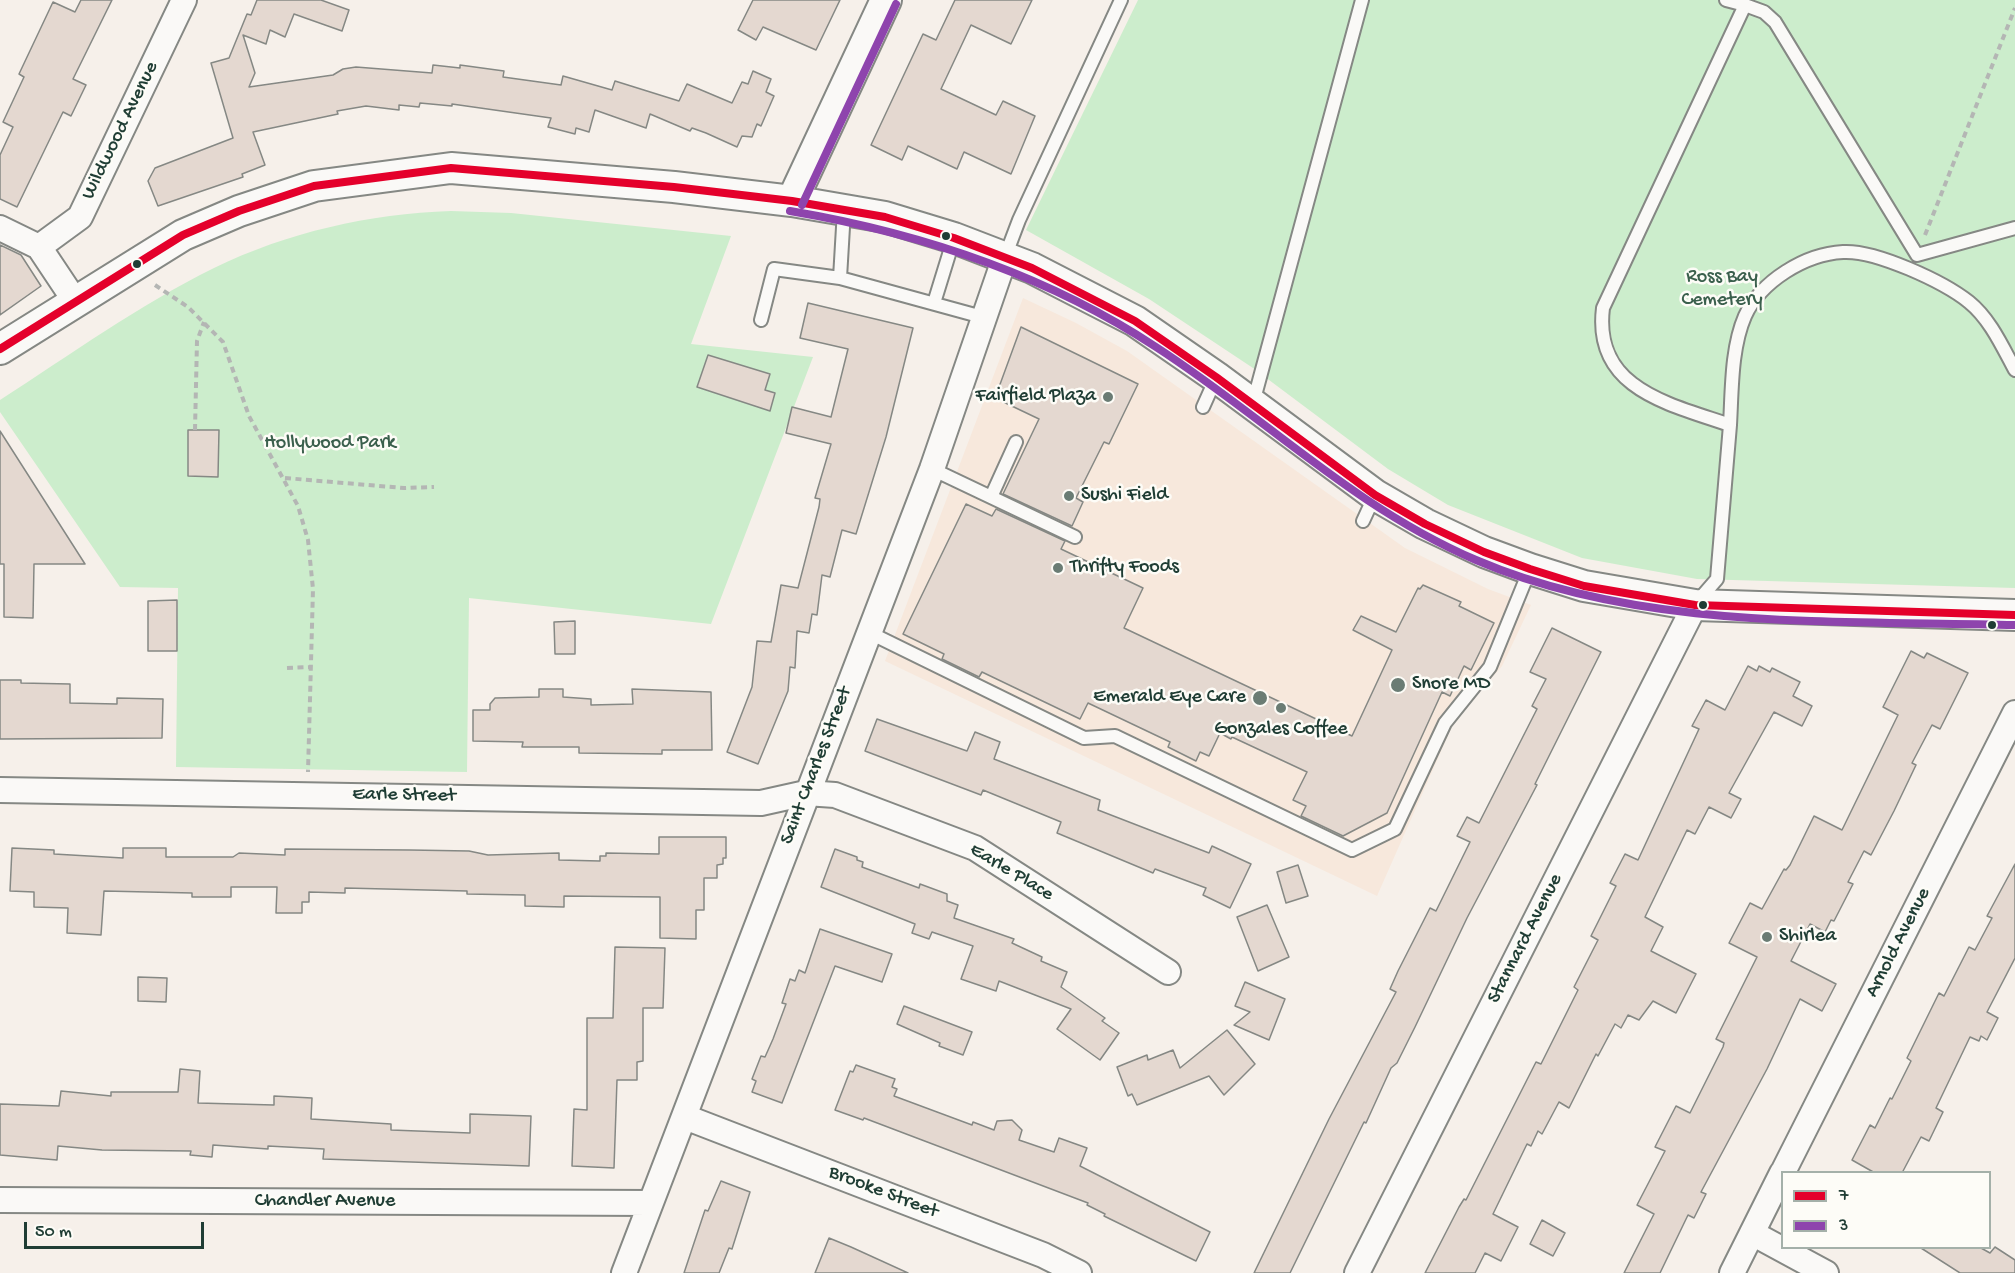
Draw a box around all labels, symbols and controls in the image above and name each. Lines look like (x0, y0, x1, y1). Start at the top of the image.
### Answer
street label: Wildwood Avenue (77, 58, 165, 204)
unlabelled marker (940, 230, 952, 242)
unlabelled marker (131, 258, 143, 270)
park label: Ross Bay Cemetery (1681, 266, 1763, 313)
place label: Fairfield Plaza (975, 385, 1096, 409)
marker: Fairfield Plaza (1101, 390, 1115, 404)
park label: Hollywood Park (264, 432, 396, 456)
place label: Sushi Field (1081, 484, 1168, 508)
marker: Sushi Field (1062, 489, 1076, 503)
place label: Thrifty Foods (1070, 556, 1179, 580)
marker: Thrifty Foods (1051, 561, 1065, 575)
unlabelled marker (1697, 599, 1709, 611)
unlabelled marker (1986, 619, 1998, 631)
place label: Snore MD (1412, 673, 1490, 697)
marker: Snore MD (1389, 676, 1407, 694)
street label: Saint Charles Street (776, 684, 858, 848)
place label: Emerald Eye Care (1093, 686, 1246, 710)
marker: Emerald Eye Care (1251, 689, 1269, 707)
marker: Gonzales Coffee (1274, 701, 1288, 715)
place label: Gonzales Coffee (1214, 718, 1348, 742)
street label: Earle Street (352, 783, 456, 809)
street label: Earle Place (965, 839, 1057, 907)
street label: Stannard Avenue (1483, 870, 1569, 1008)
street label: Arnold Avenue (1861, 884, 1937, 1002)
place label: Shirlea (1779, 925, 1836, 949)
marker: Shirlea (1760, 930, 1774, 944)
street label: Brooke Street (825, 1161, 941, 1225)
legend (1781, 1171, 1991, 1249)
text: 7 (1839, 1186, 1848, 1207)
street label: Chandler Avenue (255, 1190, 395, 1214)
scale bar (27, 1210, 207, 1248)
text: 3 (1839, 1216, 1848, 1237)
text: 50 m (35, 1222, 72, 1243)

